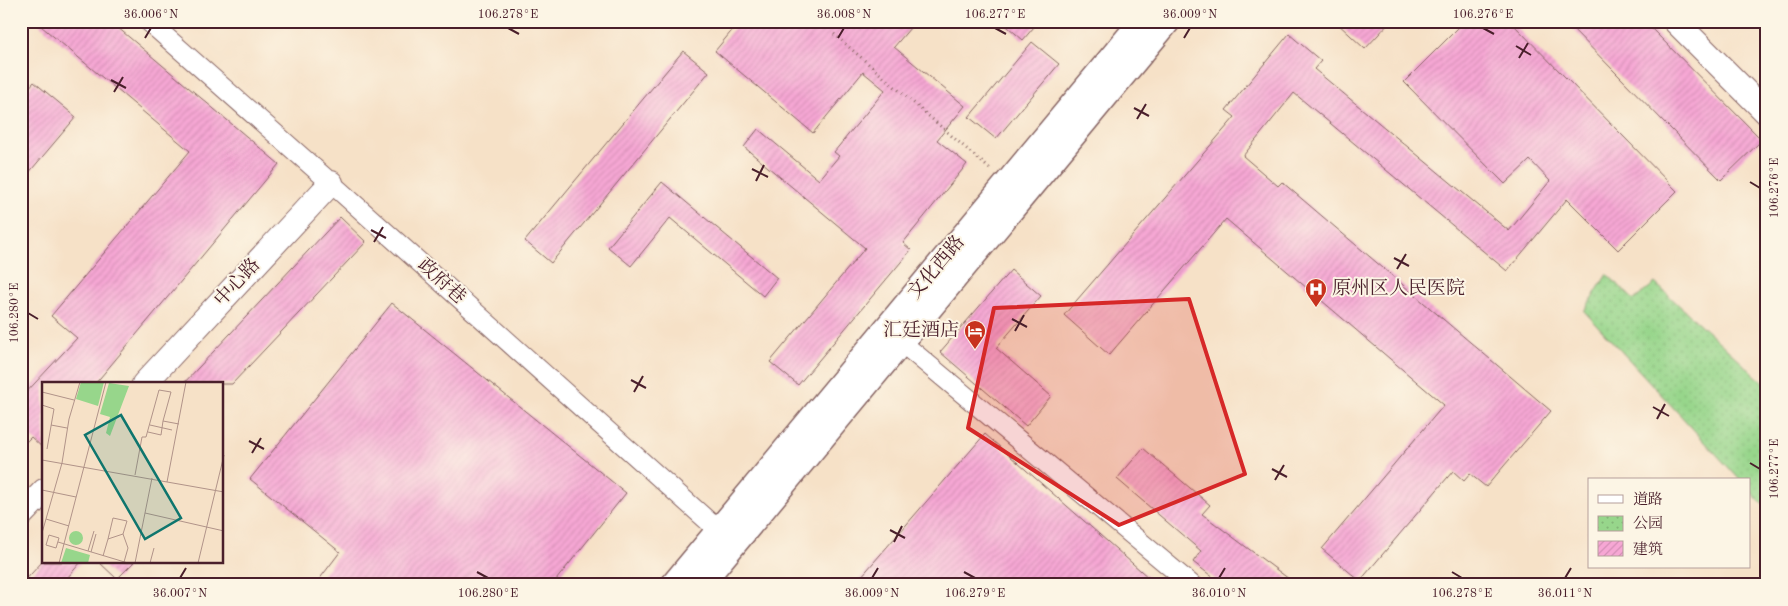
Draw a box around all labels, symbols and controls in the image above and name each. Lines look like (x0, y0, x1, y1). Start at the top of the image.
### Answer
text: 36.006°N (124, 9, 178, 21)
text: 106.278°E (478, 9, 538, 21)
text: 36.008°N (817, 9, 871, 21)
text: 106.277°E (965, 9, 1025, 21)
text: 36.009°N (1163, 9, 1217, 21)
text: 106.276°E (1453, 9, 1513, 21)
text: 106.276°E (1769, 158, 1781, 218)
street label: 文化西路 (904, 231, 969, 303)
street label: 中心路 (210, 254, 264, 310)
street label: 政府巷 (413, 254, 470, 308)
hospital icon: 原州区人民医院 (1304, 277, 1328, 308)
place label: 原州区人民医院 (1332, 278, 1465, 299)
text: 106.280°E (9, 283, 21, 343)
hotel icon: 汇廷酒店 (963, 319, 987, 350)
place label: 汇廷酒店 (883, 320, 959, 341)
inset map (42, 382, 224, 564)
text: 106.277°E (1769, 439, 1781, 499)
legend (1588, 478, 1750, 568)
text: 道路 (1633, 491, 1663, 508)
text: 公园 (1633, 515, 1663, 532)
text: 建筑 (1633, 541, 1663, 558)
text: 36.007°N (153, 588, 207, 600)
text: 106.280°E (458, 588, 518, 600)
text: 36.009°N (845, 588, 899, 600)
text: 106.279°E (945, 588, 1005, 600)
text: 36.010°N (1192, 588, 1246, 600)
text: 106.278°E (1432, 588, 1492, 600)
text: 36.011°N (1538, 588, 1592, 600)

